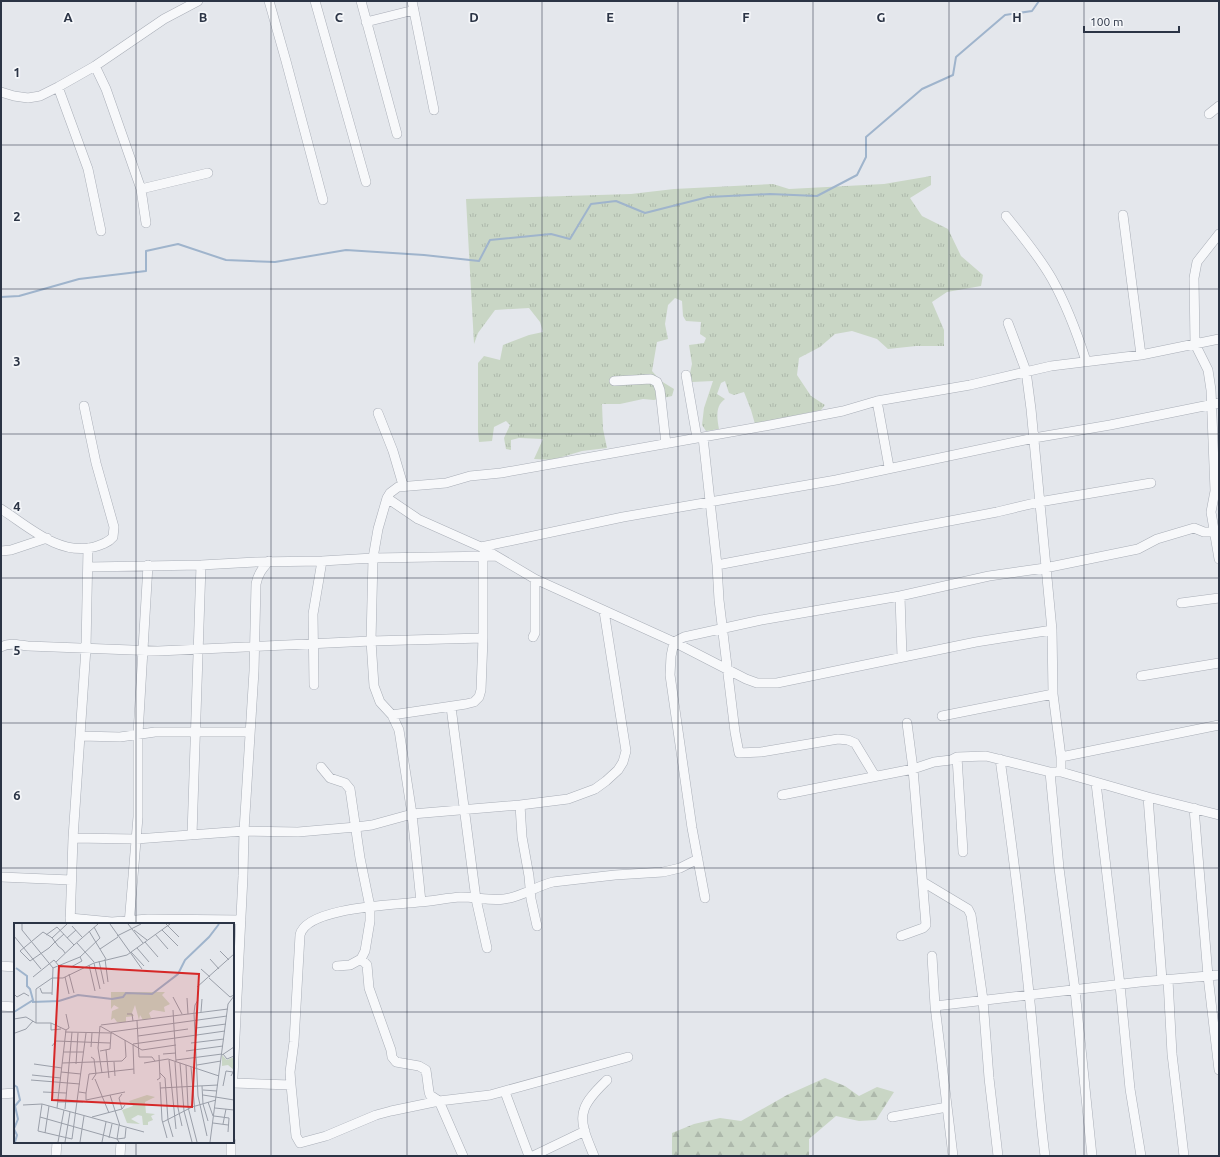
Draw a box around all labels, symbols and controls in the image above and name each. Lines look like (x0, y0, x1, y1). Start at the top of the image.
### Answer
scale bar (1084, 8, 1179, 34)
text: A (63, 10, 73, 24)
text: B (199, 10, 208, 24)
text: C (335, 10, 344, 24)
text: D (469, 10, 479, 24)
text: E (606, 10, 614, 24)
text: F (742, 10, 750, 24)
text: G (877, 10, 886, 24)
text: H (1012, 10, 1022, 24)
text: 100 m (1090, 15, 1123, 28)
text: 1 (13, 65, 21, 79)
text: 2 (13, 209, 21, 223)
text: 3 (13, 354, 21, 368)
text: 4 (13, 499, 21, 513)
text: 5 (13, 643, 21, 657)
text: 6 (13, 788, 21, 802)
inset map (14, 923, 234, 1143)

